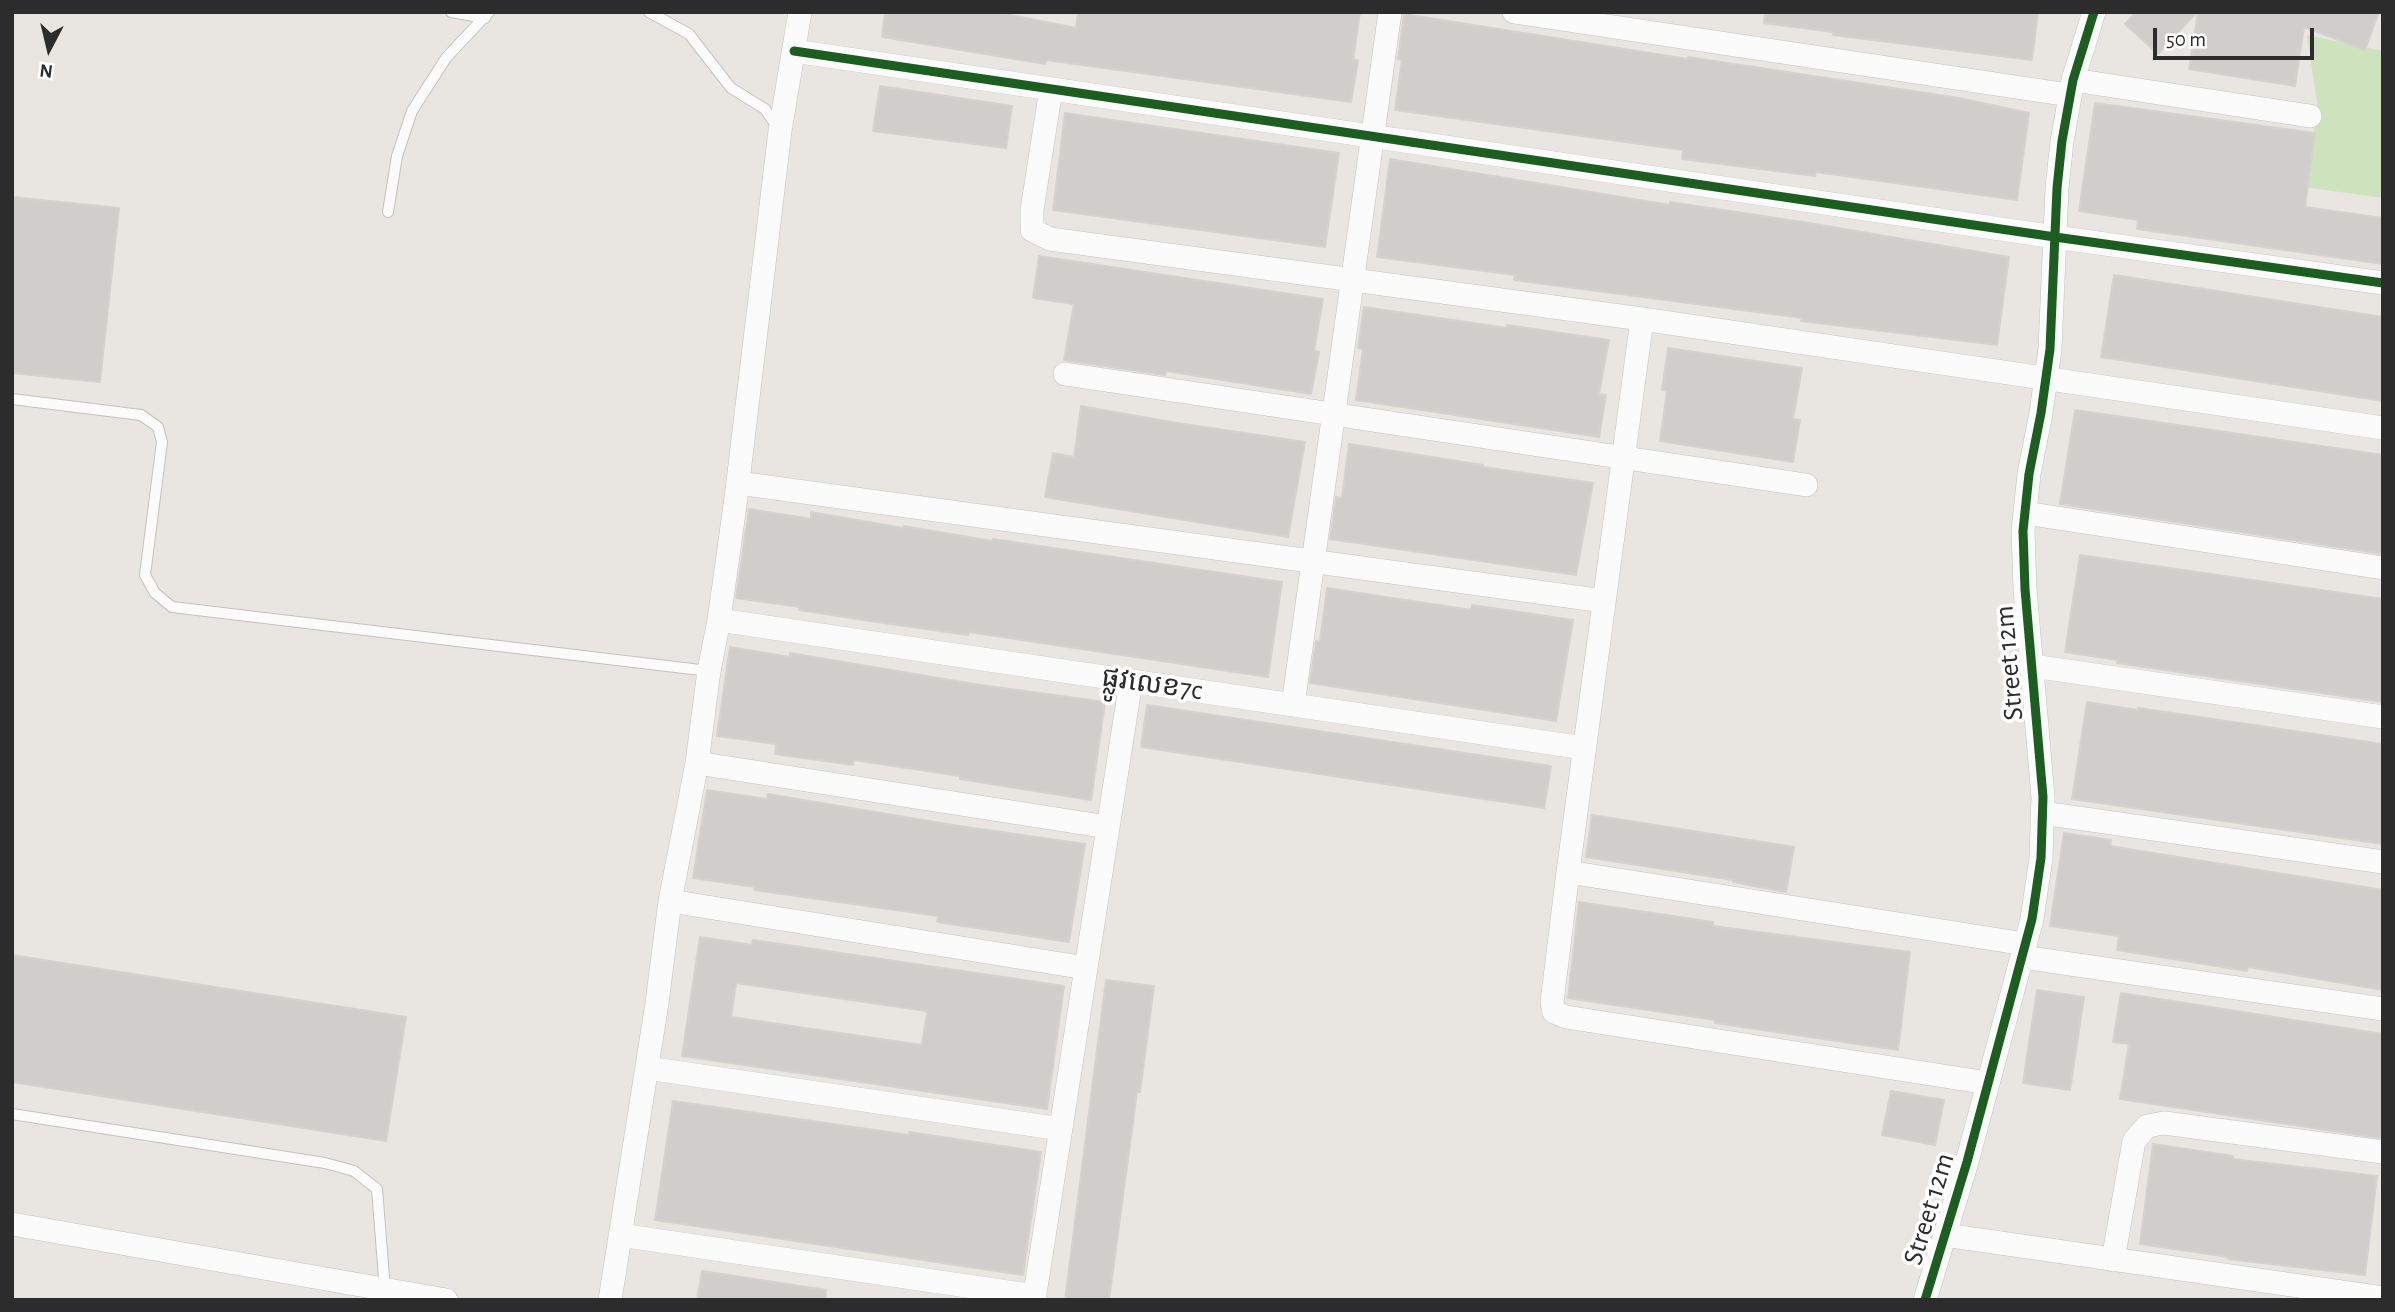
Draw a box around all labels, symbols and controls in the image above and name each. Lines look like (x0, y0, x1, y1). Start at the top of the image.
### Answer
north arrow (14, 14, 84, 84)
scale bar (2157, 14, 2318, 58)
text: 50 m (2166, 29, 2206, 50)
text: N (39, 60, 54, 81)
street label: Street 12m (1987, 604, 2031, 722)
street label: ផ្លូវលេខ7c (1100, 660, 1204, 708)
street label: Street 12m (1896, 1149, 1962, 1269)

